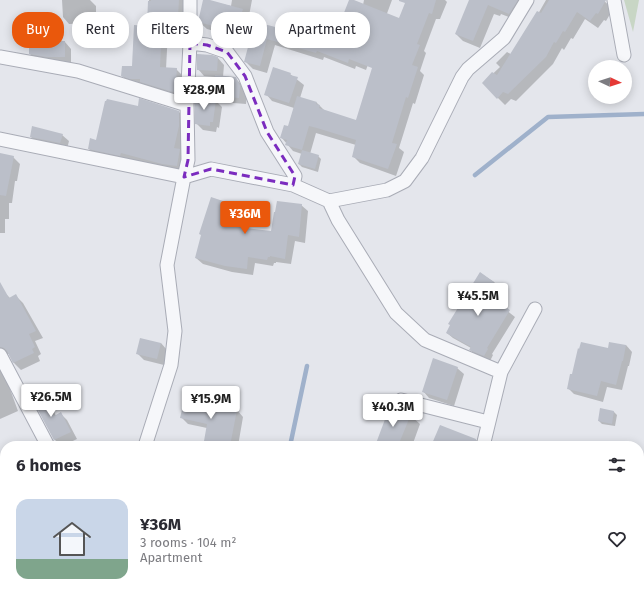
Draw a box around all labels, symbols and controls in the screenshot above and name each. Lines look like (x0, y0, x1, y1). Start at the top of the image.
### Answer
chip: Buy (12, 12, 64, 48)
chip: Rent (72, 12, 129, 48)
chip: Filters (137, 12, 203, 48)
chip: New (211, 12, 267, 48)
chip: Apartment (275, 12, 370, 48)
north arrow (588, 60, 632, 104)
map controls (588, 60, 632, 104)
pin: ¥28.9M (171, 77, 237, 111)
text: ¥28.9M (183, 82, 225, 97)
pin: ¥36M (221, 201, 269, 235)
text: ¥36M (229, 206, 261, 221)
pin: ¥45.5M (445, 283, 511, 317)
text: ¥45.5M (457, 288, 499, 303)
pin: ¥26.5M (18, 384, 84, 418)
pin: ¥15.9M (178, 386, 244, 420)
text: ¥26.5M (30, 389, 72, 404)
text: ¥15.9M (191, 391, 231, 406)
pin: ¥40.3M (360, 394, 426, 428)
text: ¥40.3M (372, 399, 414, 414)
icon: filters (606, 454, 628, 476)
text: 6 homes (16, 455, 81, 476)
text: ¥36M (140, 514, 181, 535)
icon: home (48, 515, 96, 563)
icon: heart (606, 528, 628, 550)
text: 3 rooms · 104 m² (140, 535, 237, 550)
text: Apartment (140, 550, 202, 565)

